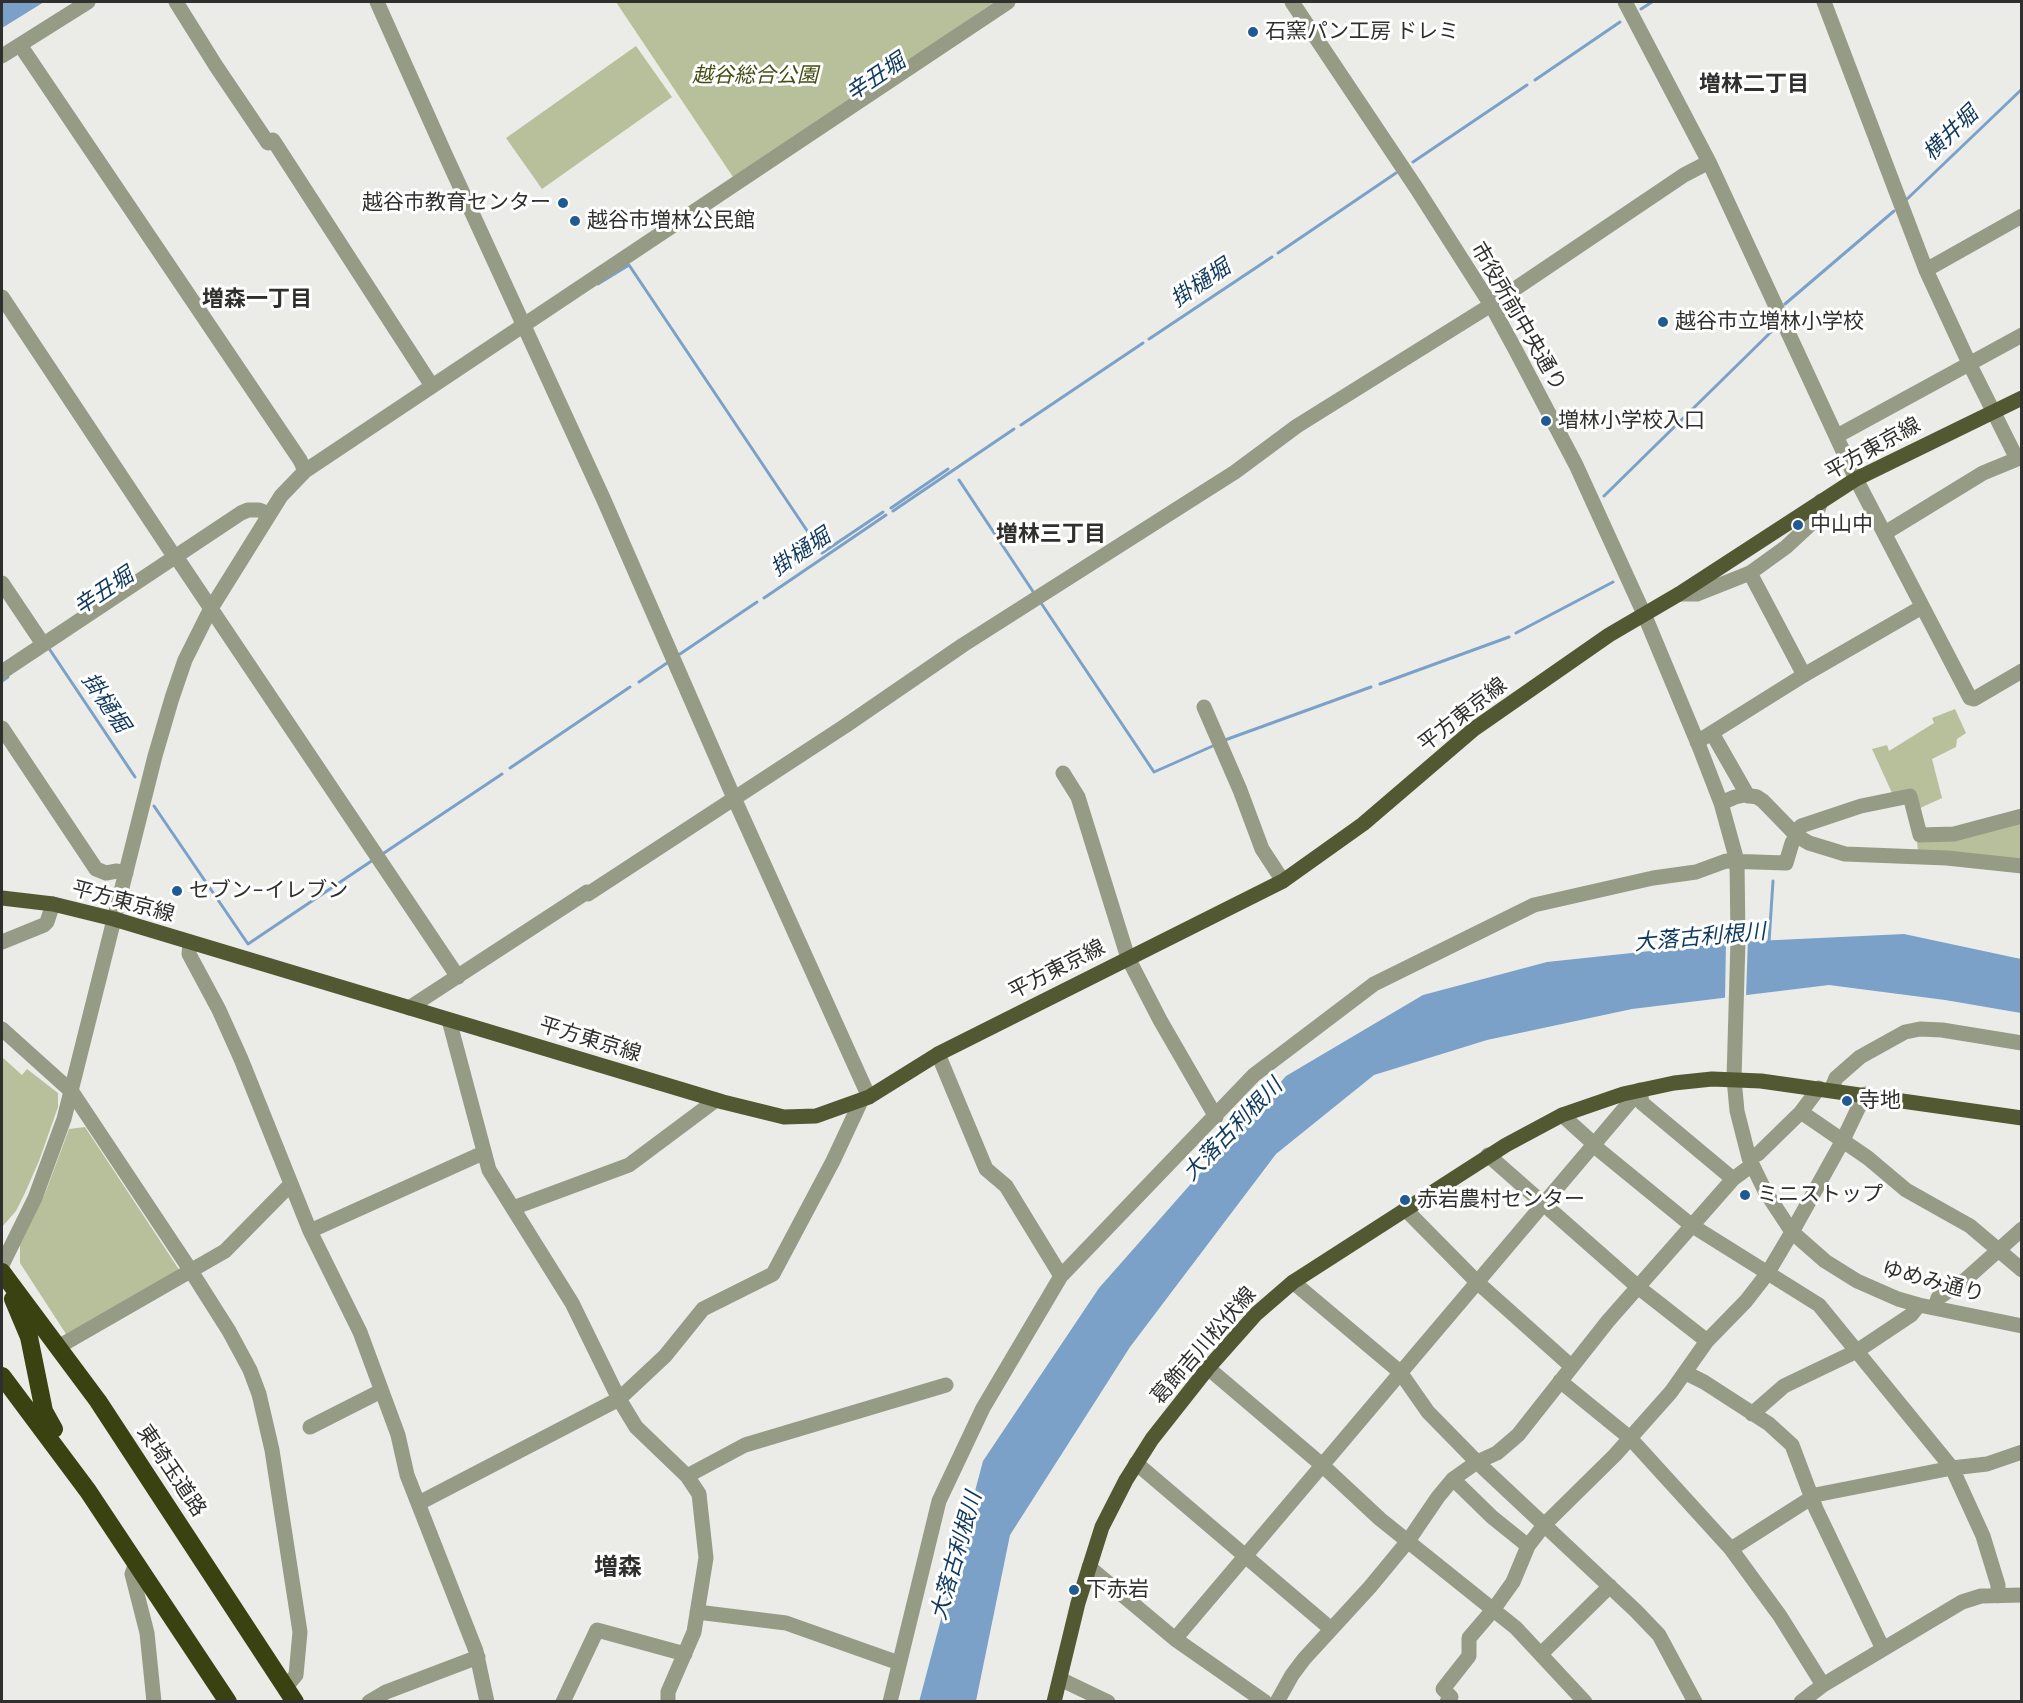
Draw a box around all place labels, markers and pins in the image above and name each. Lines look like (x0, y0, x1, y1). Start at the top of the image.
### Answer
place label: 石窯パン工房 ドレミ (1265, 19, 1459, 45)
marker: 石窯パン工房 ドレミ (1246, 25, 1260, 39)
place label: 越谷市教育センター (362, 190, 551, 216)
marker: 越谷市教育センター (556, 196, 570, 210)
place label: 越谷市増林公民館 (587, 208, 755, 234)
marker: 越谷市増林公民館 (568, 214, 582, 228)
place label: 越谷市立増林小学校 (1675, 309, 1864, 335)
marker: 越谷市立増林小学校 (1656, 315, 1670, 329)
place label: 増林小学校入口 (1558, 408, 1705, 434)
marker: 増林小学校入口 (1539, 414, 1553, 428)
place label: 中山中 (1810, 512, 1873, 538)
marker: 中山中 (1791, 518, 1805, 532)
place label: セブン-イレブン (189, 878, 348, 904)
marker: セブン-イレブン (170, 884, 184, 898)
place label: 寺地 (1859, 1088, 1901, 1114)
marker: 寺地 (1840, 1094, 1854, 1108)
place label: ミニストップ (1757, 1182, 1883, 1208)
place label: 赤岩農村センター (1417, 1187, 1585, 1213)
marker: ミニストップ (1738, 1188, 1752, 1202)
marker: 赤岩農村センター (1398, 1193, 1412, 1207)
place label: 下赤岩 (1086, 1577, 1149, 1603)
marker: 下赤岩 (1067, 1583, 1081, 1597)

